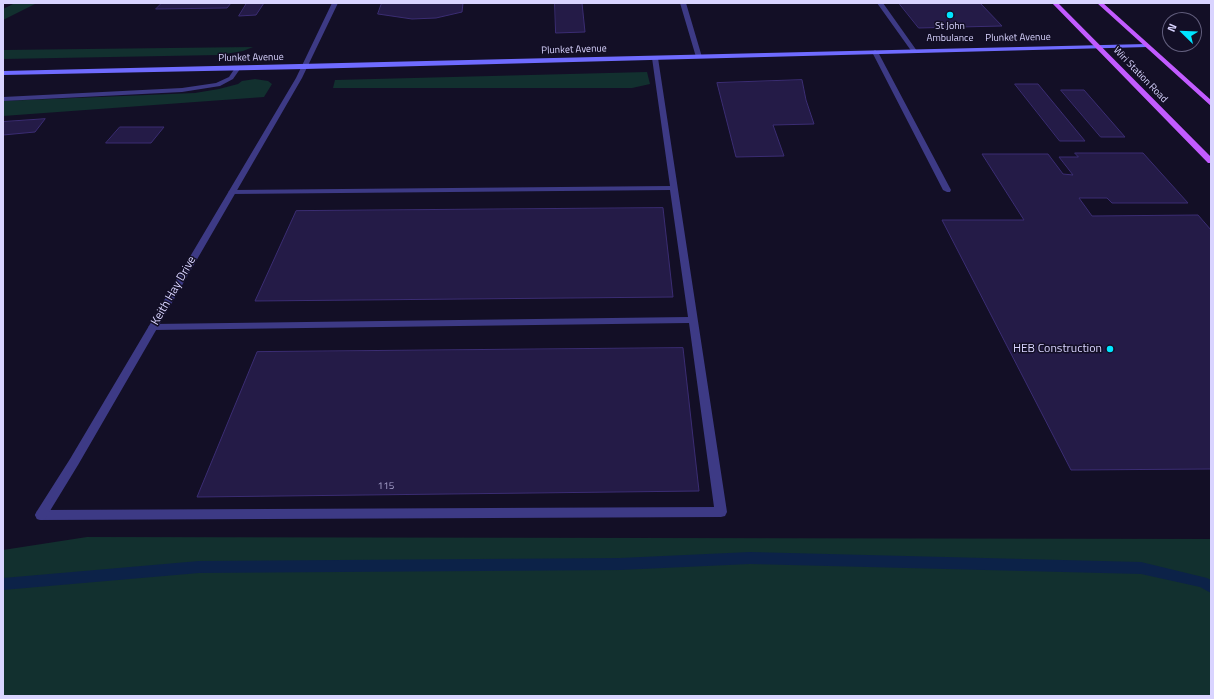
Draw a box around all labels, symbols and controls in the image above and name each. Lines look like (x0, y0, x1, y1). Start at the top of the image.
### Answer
marker: St John Ambulance (945, 10, 955, 20)
north arrow (1162, 12, 1202, 52)
place label: St John Ambulance (927, 21, 973, 44)
text: N (1163, 21, 1181, 34)
street label: Plunket Avenue (985, 31, 1051, 45)
street label: Plunket Avenue (541, 43, 607, 57)
street label: Wiri Station Road (1110, 45, 1170, 105)
street label: Plunket Avenue (218, 51, 284, 65)
street label: Keith Hay Drive (148, 254, 200, 328)
place label: HEB Construction (1013, 342, 1102, 356)
marker: HEB Construction (1105, 344, 1115, 354)
house number: 115 (378, 481, 394, 493)

